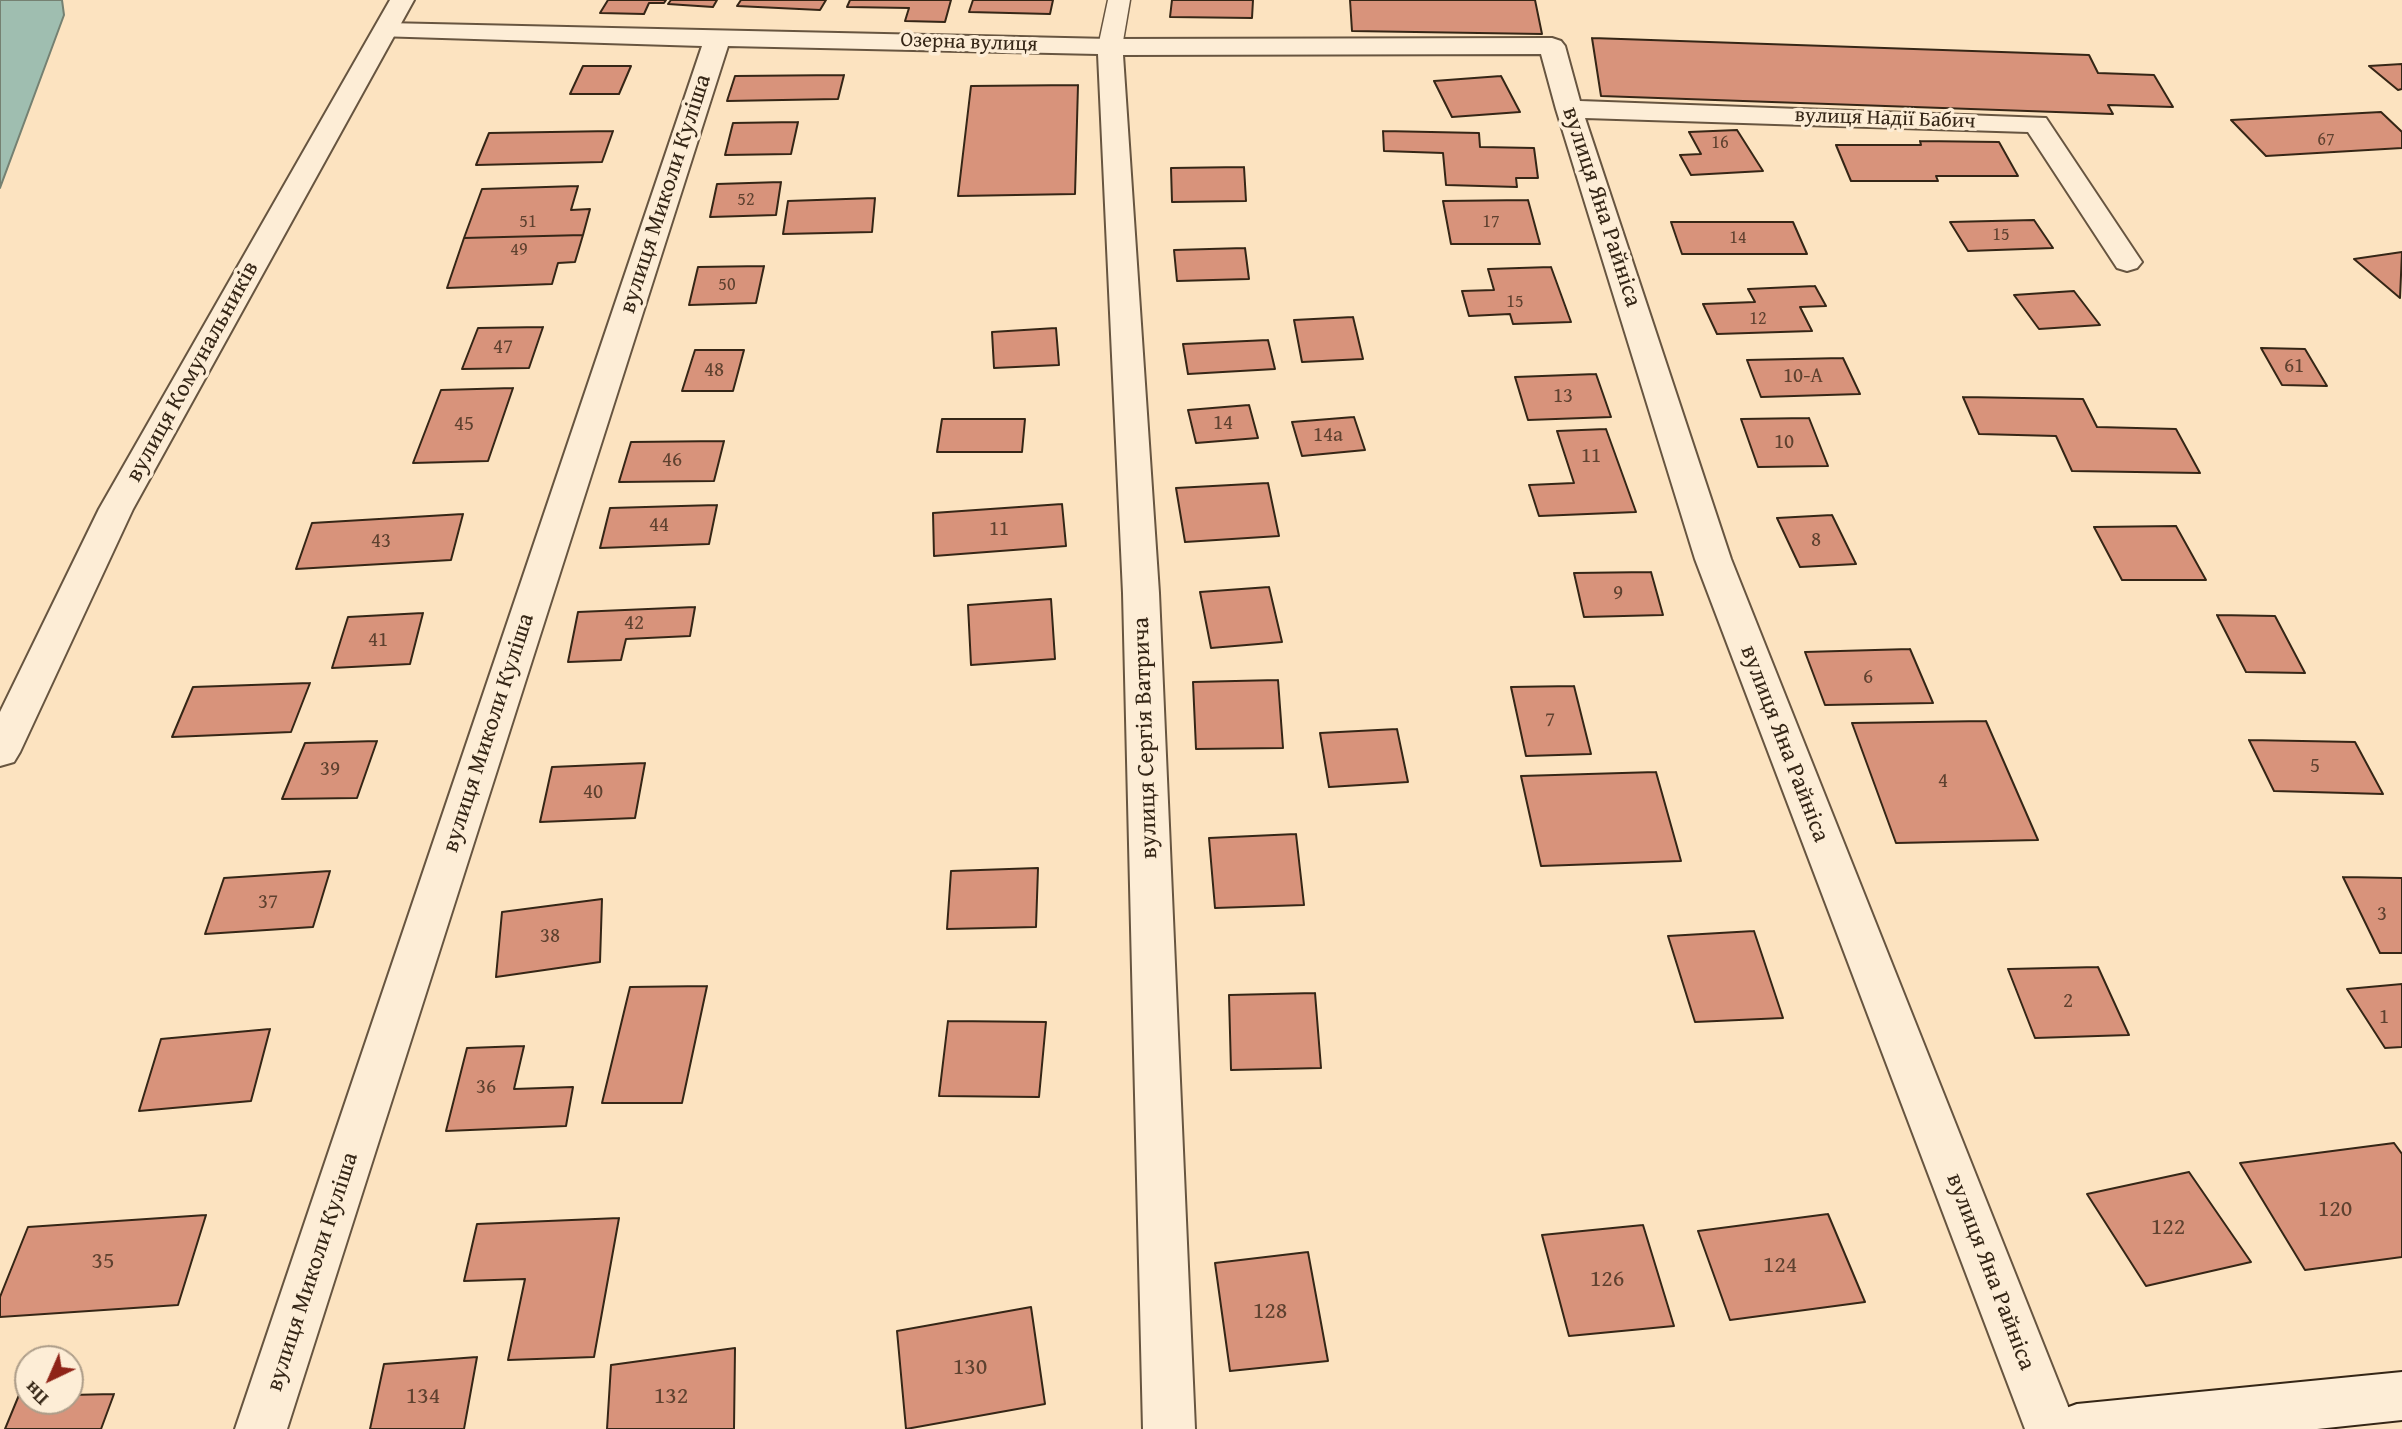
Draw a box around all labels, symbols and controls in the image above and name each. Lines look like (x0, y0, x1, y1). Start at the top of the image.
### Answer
street label: Озерна вулиця (900, 28, 1038, 58)
street label: вулиця Миколи Куліша (614, 71, 718, 317)
street label: вулиця Яна Райніса (1555, 103, 1647, 311)
street label: вулиця Надії Бабич (1794, 103, 1976, 135)
house number: 67 (2317, 129, 2335, 151)
house number: 16 (1711, 132, 1729, 154)
house number: 52 (737, 189, 755, 211)
house number: 51 (519, 211, 537, 233)
house number: 17 (1482, 211, 1500, 233)
house number: 15 (1992, 224, 2010, 246)
house number: 14 (1729, 227, 1747, 249)
house number: 49 (510, 239, 528, 261)
street label: вулиця Комунальників (120, 257, 266, 487)
house number: 50 (718, 274, 736, 296)
house number: 15 (1506, 291, 1524, 313)
house number: 12 (1749, 308, 1767, 330)
house number: 47 (493, 335, 513, 361)
house number: 61 (2284, 354, 2304, 380)
house number: 48 (704, 358, 724, 384)
house number: 10-А (1783, 364, 1823, 390)
house number: 13 (1553, 384, 1573, 410)
house number: 14 (1213, 411, 1233, 437)
house number: 45 (454, 412, 474, 438)
house number: 14а (1313, 423, 1343, 449)
house number: 10 (1774, 430, 1794, 456)
house number: 11 (1581, 444, 1601, 470)
house number: 46 (662, 448, 682, 474)
house number: 44 (649, 513, 669, 539)
house number: 11 (989, 517, 1009, 543)
house number: 8 (1811, 528, 1821, 554)
house number: 43 (371, 529, 391, 555)
house number: 9 (1613, 581, 1623, 607)
street label: вулиця Миколи Куліша (437, 610, 541, 856)
house number: 42 (624, 611, 644, 637)
street label: вулиця Сергія Ватрича (1127, 616, 1165, 860)
house number: 41 (368, 628, 388, 654)
street label: вулиця Яна Райніса (1733, 641, 1835, 847)
house number: 6 (1863, 665, 1873, 691)
house number: 7 (1545, 708, 1555, 734)
house number: 5 (2310, 754, 2320, 780)
house number: 39 (320, 757, 340, 783)
house number: 4 (1938, 769, 1948, 795)
house number: 40 (583, 780, 603, 806)
house number: 37 (258, 890, 278, 916)
house number: 3 (2377, 902, 2387, 928)
house number: 38 (540, 924, 560, 950)
house number: 2 (2063, 989, 2073, 1015)
house number: 1 (2379, 1005, 2389, 1031)
house number: 36 (476, 1075, 496, 1101)
street label: вулиця Миколи Куліша (261, 1149, 365, 1395)
street label: вулиця Яна Райніса (1939, 1169, 2041, 1375)
house number: 120 (2318, 1196, 2352, 1224)
house number: 122 (2151, 1214, 2185, 1242)
house number: 35 (91, 1248, 115, 1276)
house number: 124 (1763, 1252, 1797, 1280)
house number: 126 (1590, 1266, 1624, 1294)
house number: 128 (1253, 1298, 1287, 1326)
north arrow (14, 1345, 84, 1415)
house number: 130 (953, 1354, 987, 1382)
text: Пн (17, 1375, 54, 1412)
house number: 134 (406, 1383, 440, 1411)
house number: 132 (654, 1383, 688, 1411)

